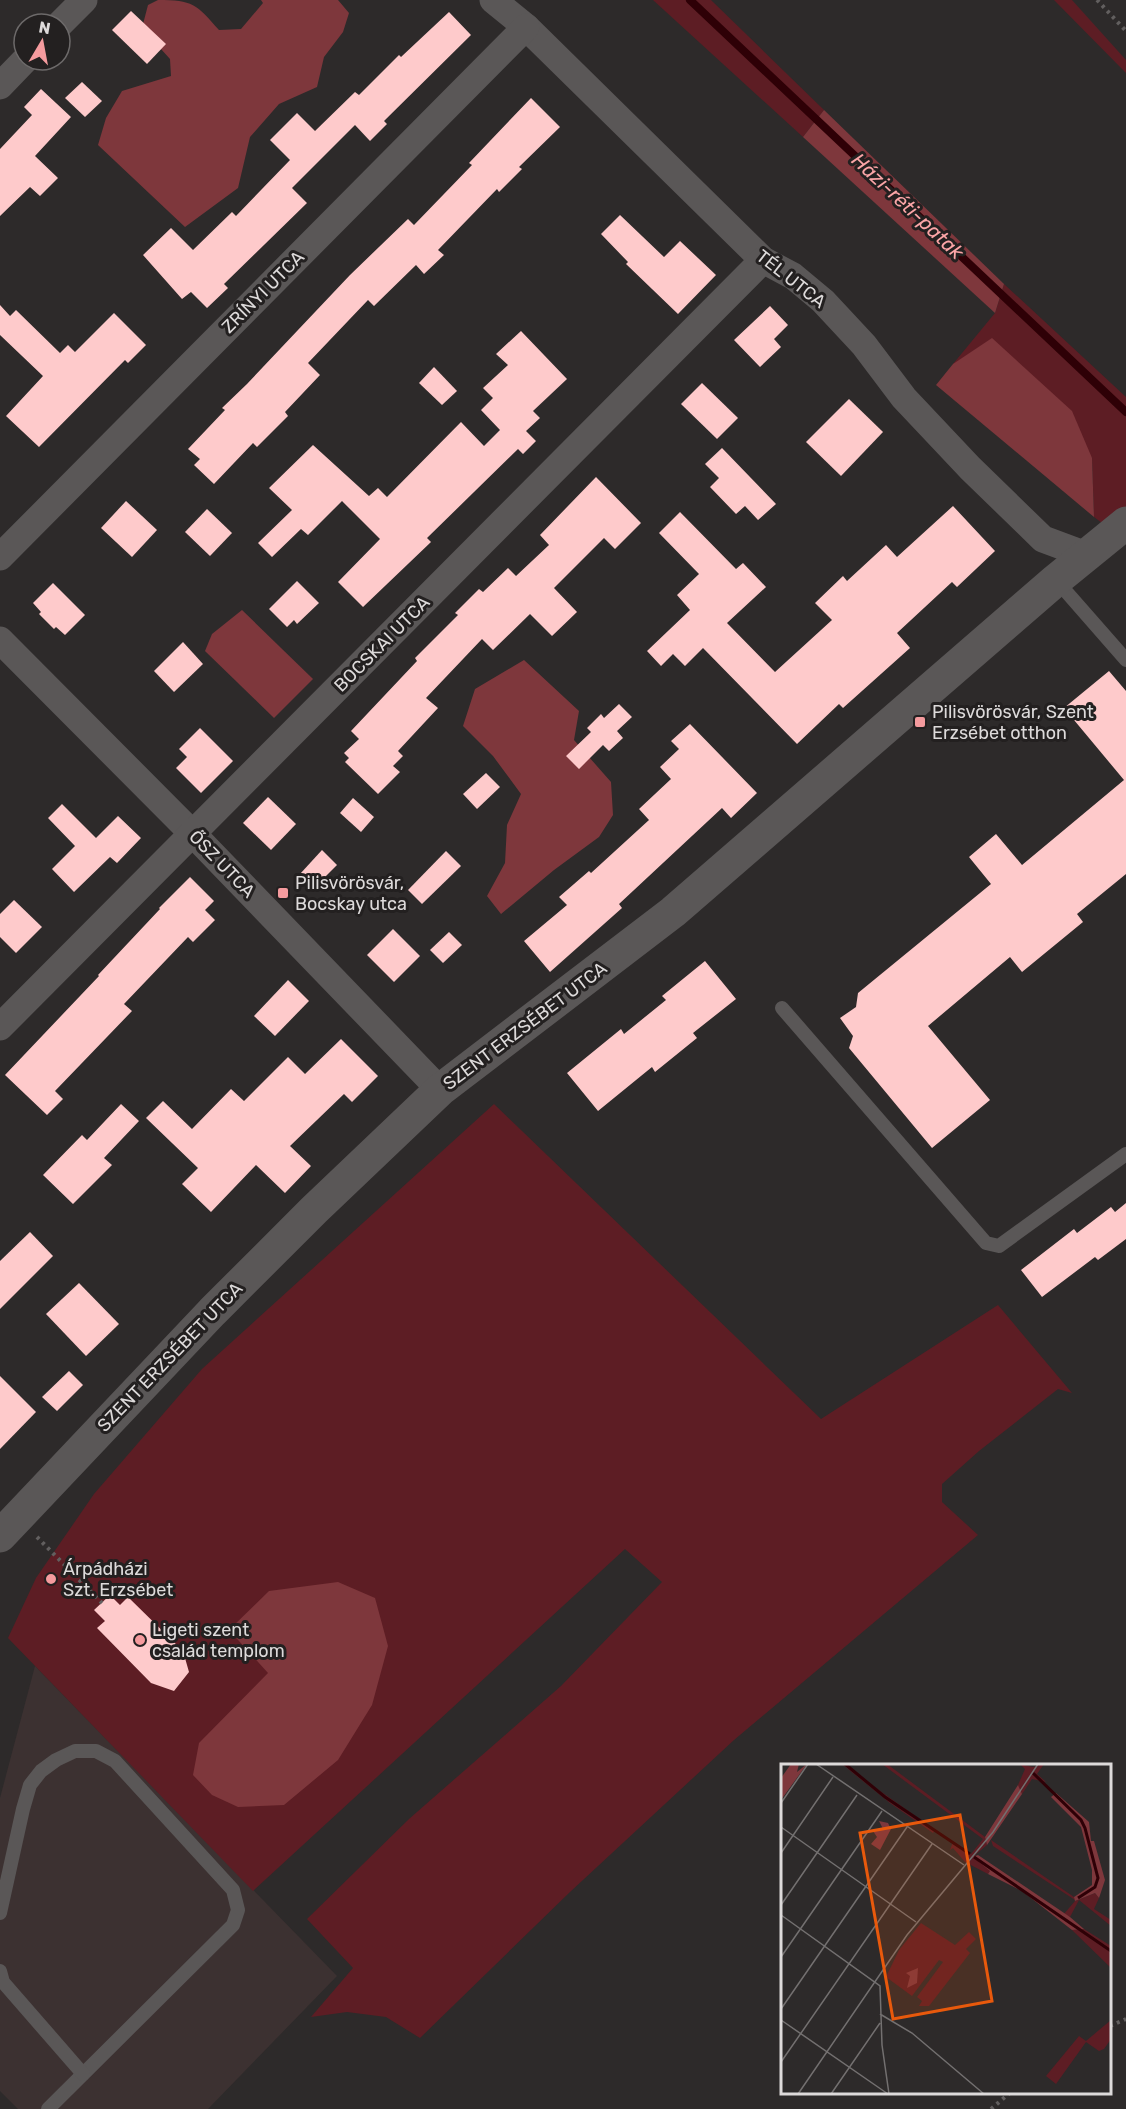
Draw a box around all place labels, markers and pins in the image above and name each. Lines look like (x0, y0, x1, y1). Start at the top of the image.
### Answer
place label: Pilisvörösvár, Szent Erzsébet otthon (932, 701, 1094, 744)
marker: Pilisvörösvár, Szent Erzsébet otthon (913, 715, 927, 729)
place label: Pilisvörösvár, Bocskay utca (295, 872, 407, 915)
marker: Pilisvörösvár, Bocskay utca (276, 886, 290, 900)
place label: Árpádházi Szt. Erzsébet (63, 1558, 173, 1601)
marker: Árpádházi Szt. Erzsébet (44, 1572, 58, 1586)
place label: Ligeti szent család templom (152, 1619, 285, 1662)
marker: Ligeti szent család templom (133, 1633, 147, 1647)

